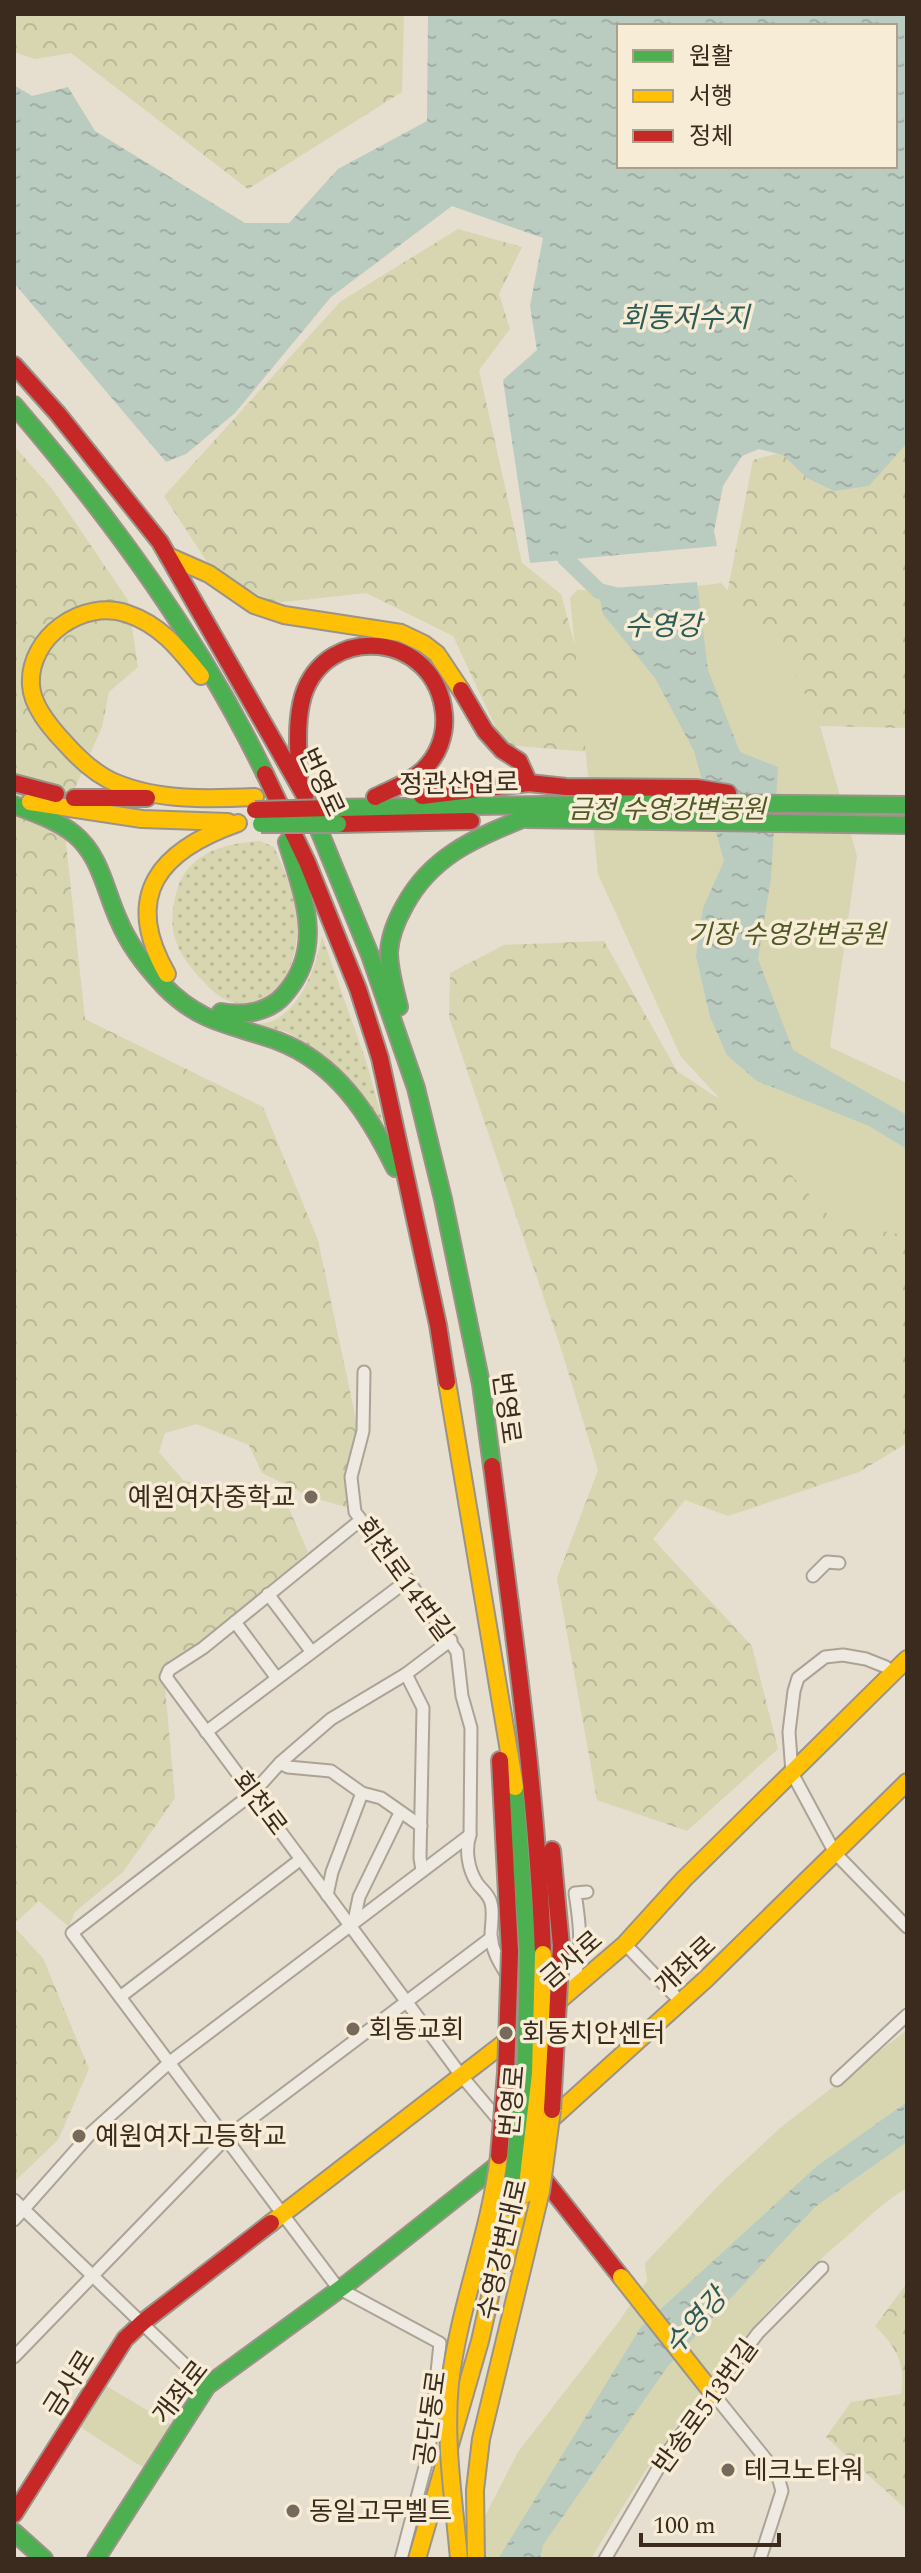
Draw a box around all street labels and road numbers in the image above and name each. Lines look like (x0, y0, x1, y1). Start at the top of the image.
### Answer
street label: 번영로 (288, 741, 354, 823)
street label: 정관산업로 (399, 763, 519, 805)
street label: 번영로 (481, 1370, 531, 1446)
street label: 회천로14번길 (345, 1509, 463, 1650)
street label: 회천로 (222, 1763, 297, 1844)
street label: 금사로 (531, 1921, 612, 1998)
street label: 개좌로 (646, 1927, 726, 2005)
street label: 번영로 (490, 2064, 536, 2139)
street label: 수영강변대로 (467, 2175, 539, 2324)
street label: 반송로513번길 (643, 2331, 769, 2483)
street label: 금사로 (34, 2343, 106, 2425)
street label: 개좌로 (143, 2352, 219, 2433)
street label: 공단동로 (405, 2368, 457, 2468)

